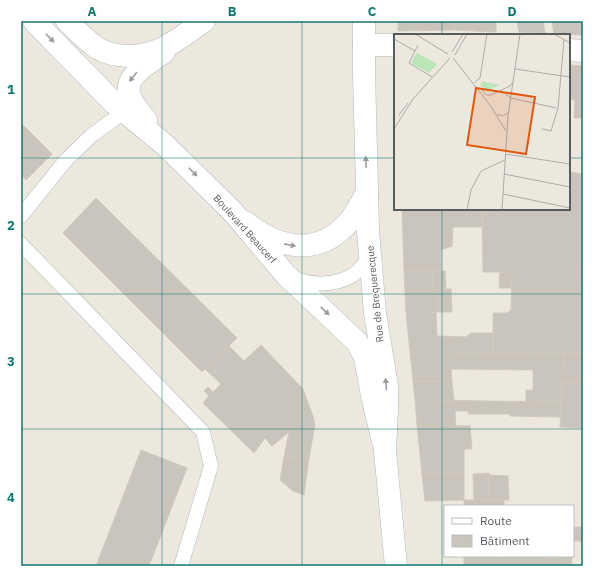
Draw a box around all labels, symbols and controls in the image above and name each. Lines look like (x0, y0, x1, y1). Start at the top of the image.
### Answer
text: A (88, 3, 97, 20)
text: B (228, 3, 237, 20)
text: C (368, 3, 377, 20)
text: D (507, 3, 517, 20)
one-way arrow (45, 33, 55, 43)
inset map (394, 34, 570, 210)
one-way arrow (129, 72, 138, 83)
text: 1 (7, 81, 15, 98)
one-way arrow (363, 156, 370, 168)
one-way arrow (188, 167, 198, 177)
street label: Boulevard Beaucerf (211, 192, 280, 267)
text: 2 (7, 217, 15, 234)
one-way arrow (284, 242, 296, 248)
street label: Rue de Brequerecque (363, 244, 387, 343)
one-way arrow (320, 306, 330, 316)
text: 3 (7, 353, 15, 370)
one-way arrow (383, 378, 390, 390)
text: 4 (7, 489, 15, 506)
legend (444, 505, 574, 557)
text: Route (480, 513, 512, 528)
text: Bâtiment (480, 533, 530, 548)

